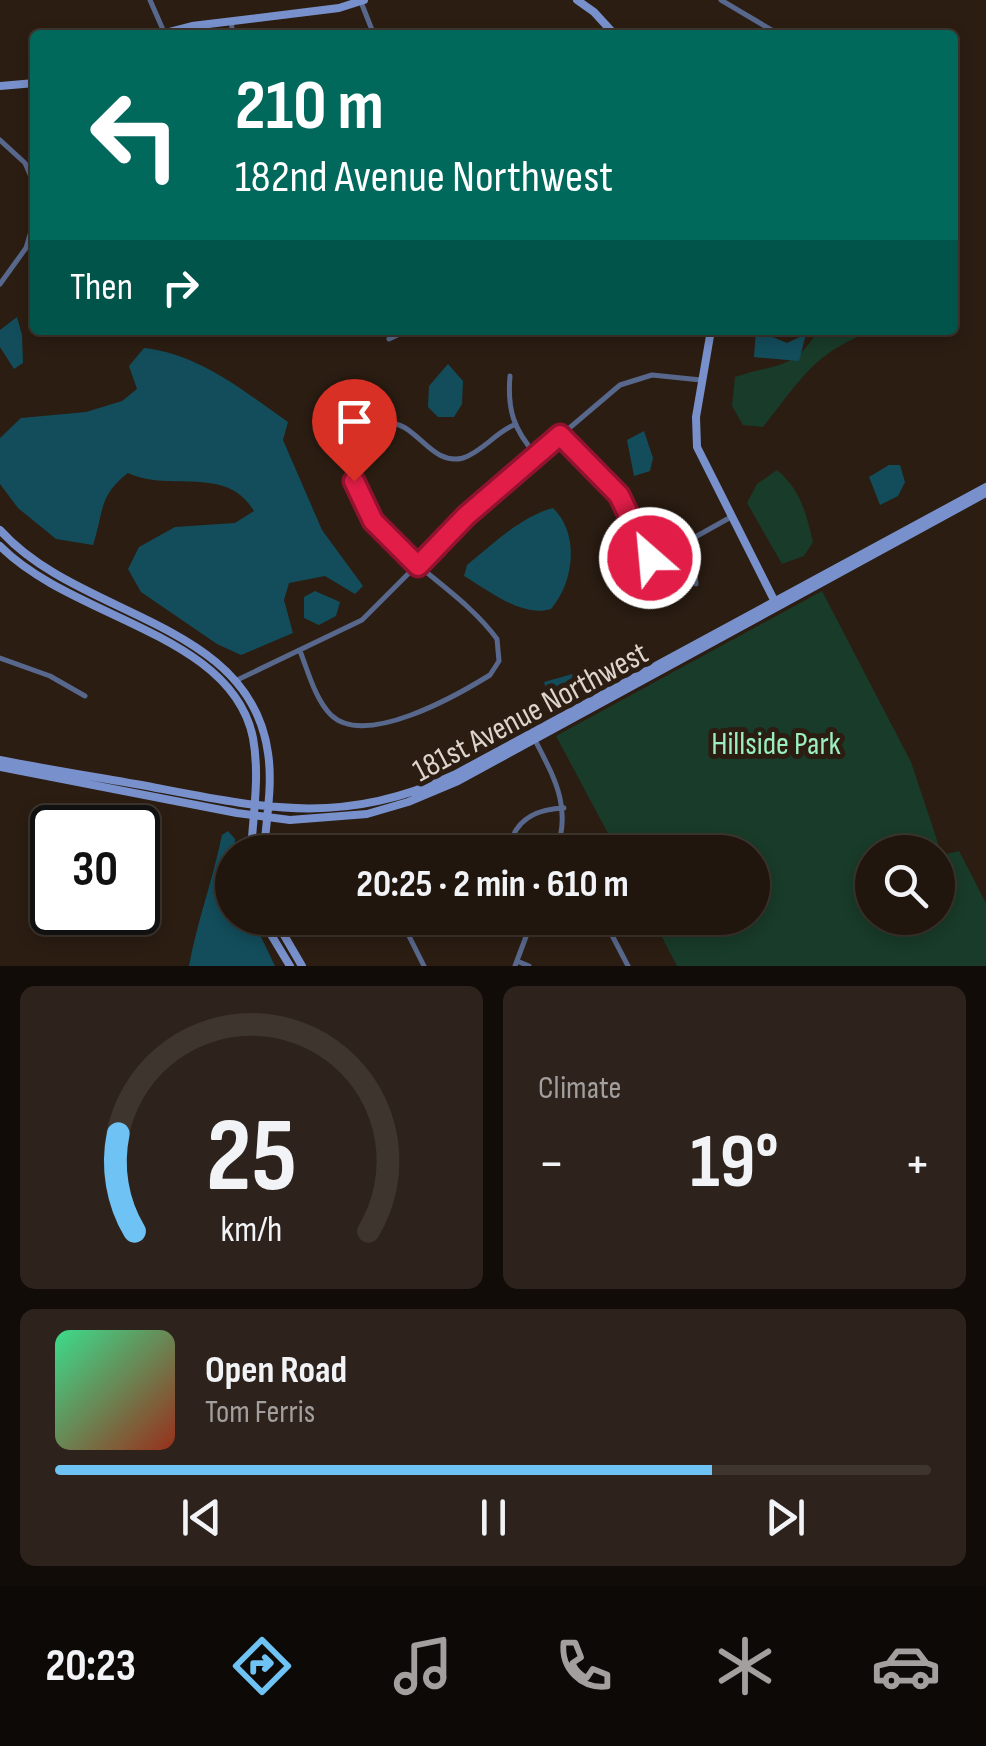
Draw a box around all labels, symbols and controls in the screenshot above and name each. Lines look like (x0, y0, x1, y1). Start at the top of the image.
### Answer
text: 210 m (235, 65, 384, 149)
icon: left (70, 70, 200, 200)
text: 182nd Avenue Northwest (235, 150, 613, 205)
icon: right (153, 260, 208, 315)
text: Then (70, 265, 133, 310)
pin (312, 379, 397, 482)
icon: arrive (327, 394, 382, 449)
position arrow (598, 506, 702, 610)
street label: 181st Avenue Northwest (406, 634, 655, 791)
park label: Hillside Park (711, 725, 841, 764)
speed limit sign: 30 (30, 805, 160, 935)
map controls (855, 835, 955, 935)
button: search (855, 835, 955, 935)
text: 20:25 · 2 min · 610 m (356, 862, 629, 907)
text: Climate (538, 1069, 621, 1108)
text: 25 (206, 1095, 297, 1220)
text: 19° (690, 1118, 779, 1209)
text: − (538, 1131, 565, 1198)
text: + (904, 1131, 931, 1198)
text: km/h (221, 1209, 282, 1252)
text: Open Road (205, 1348, 347, 1393)
text: Tom Ferris (205, 1393, 315, 1432)
icon: previous (174, 1490, 229, 1545)
icon: pause (466, 1490, 521, 1545)
icon: next (758, 1490, 813, 1545)
icon: directions (227, 1631, 297, 1701)
icon: music (388, 1631, 458, 1701)
icon: phone (549, 1631, 619, 1701)
icon: climate (710, 1631, 780, 1701)
icon: car (871, 1631, 941, 1701)
text: 20:23 (45, 1639, 136, 1694)

